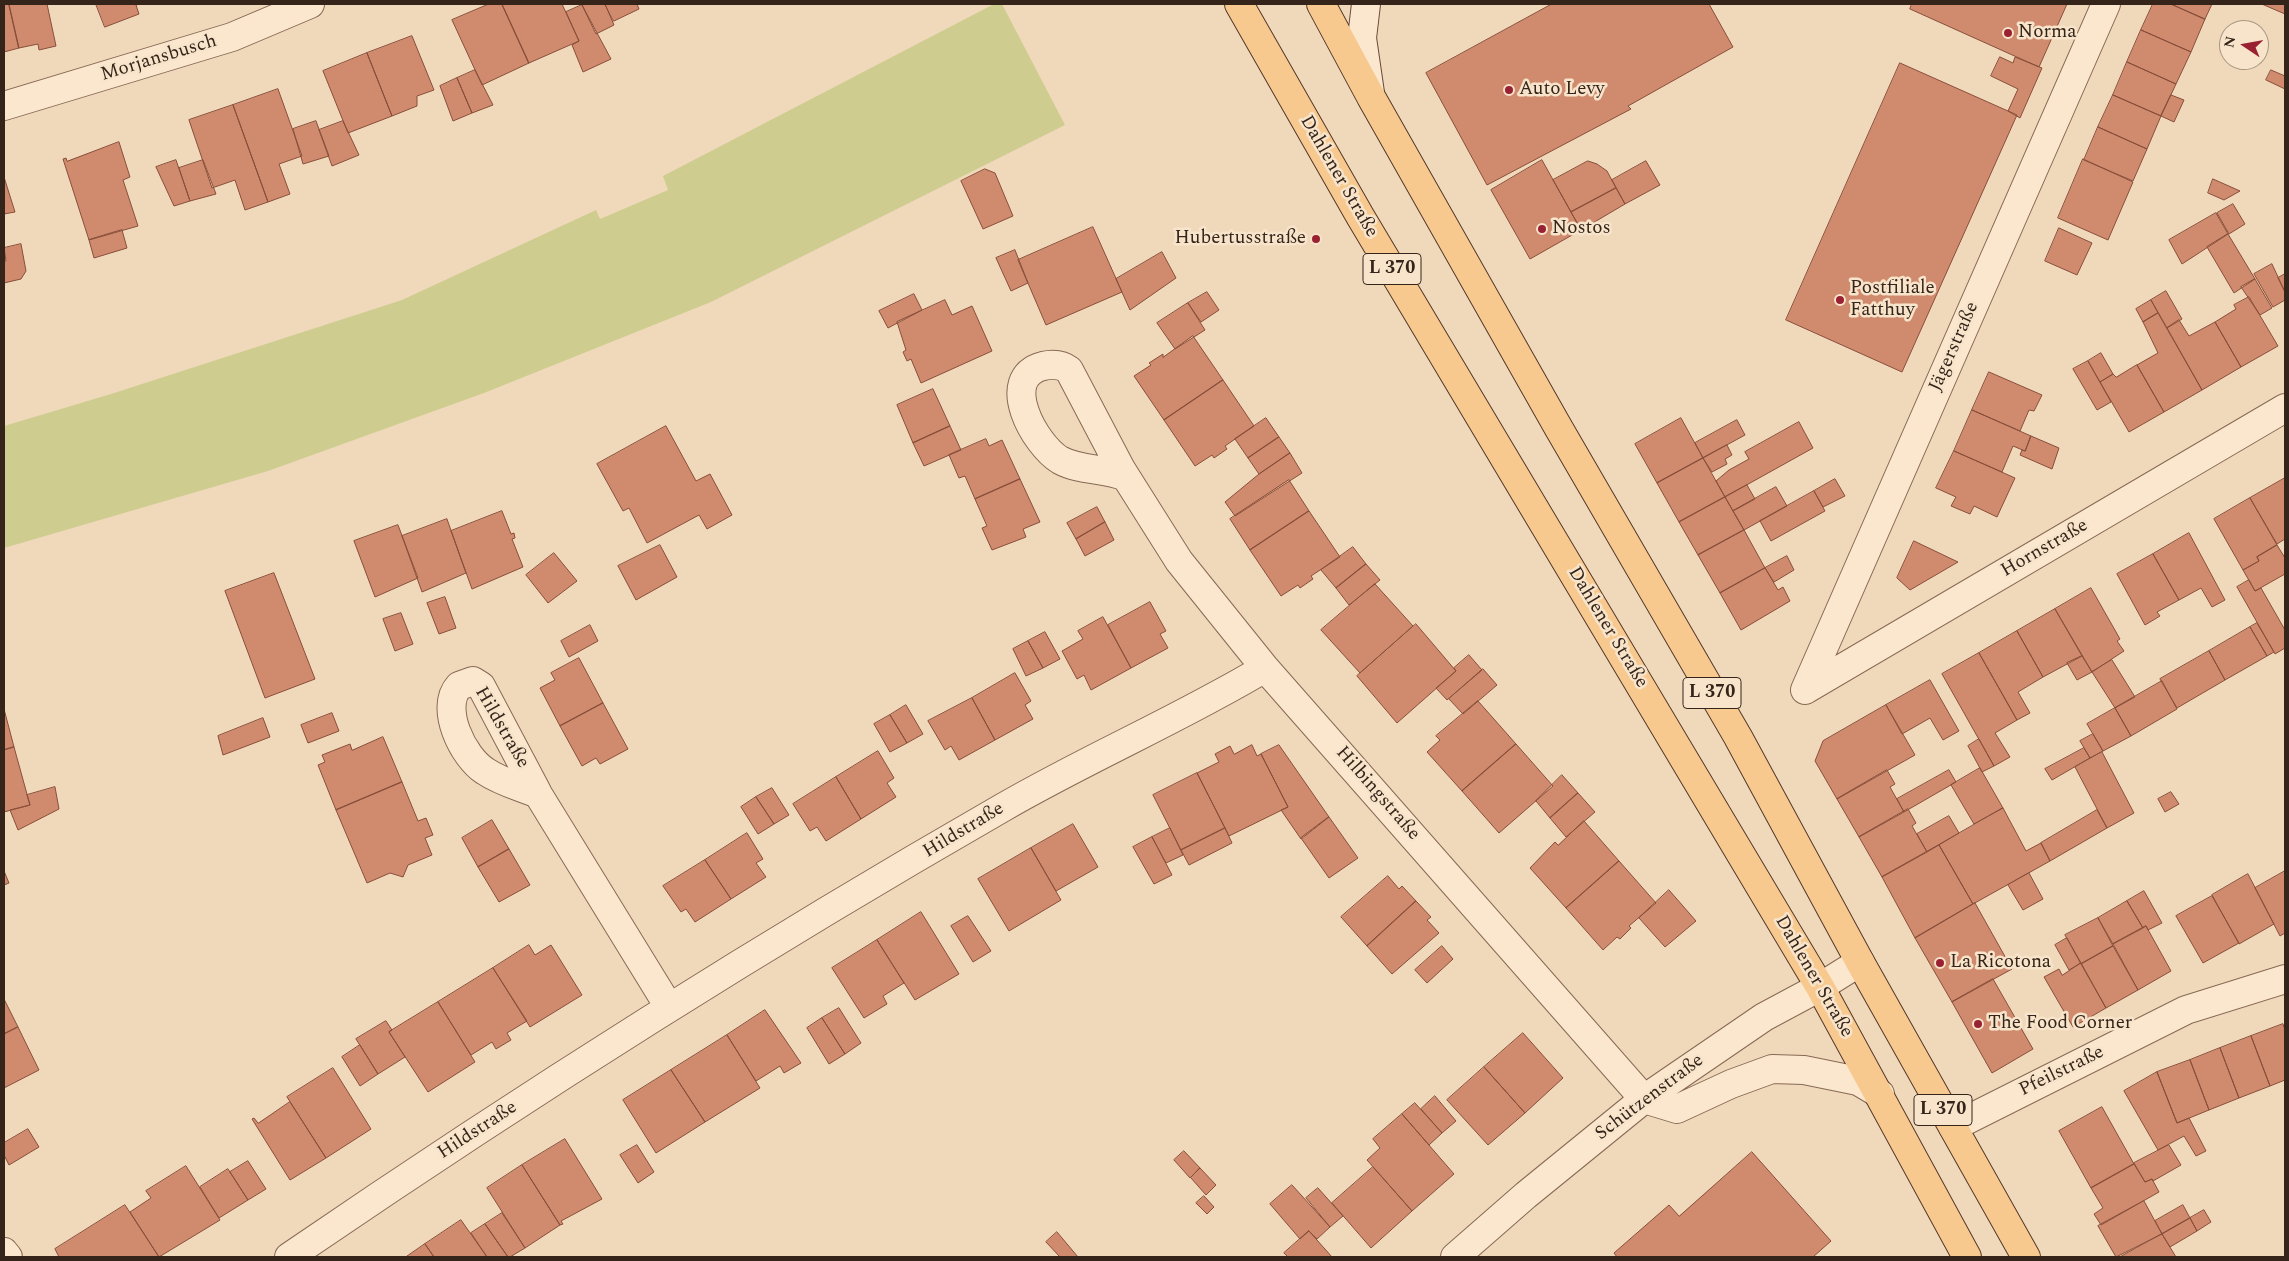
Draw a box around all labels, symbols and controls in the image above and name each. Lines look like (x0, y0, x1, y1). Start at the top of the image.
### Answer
north arrow (2219, 20, 2269, 70)
place label: Norma (2018, 22, 2077, 44)
marker: Norma (2002, 27, 2014, 39)
street label: Morjansbusch (98, 31, 220, 87)
text: N (2218, 34, 2241, 50)
place label: Auto Levy (1519, 79, 1605, 101)
marker: Auto Levy (1503, 84, 1515, 96)
street label: Dahlener Straße (1294, 112, 1382, 242)
place label: Nostos (1552, 218, 1611, 240)
marker: Nostos (1536, 223, 1548, 235)
place label: Hubertusstraße (1174, 228, 1306, 250)
marker: Hubertusstraße (1310, 233, 1322, 245)
road number: L 370 (1363, 253, 1421, 284)
place label: Postfiliale Fatthuy (1850, 278, 1935, 322)
marker: Postfiliale Fatthuy (1834, 294, 1846, 306)
street label: Jägerstraße (1925, 299, 1985, 395)
street label: Hornstraße (1997, 515, 2093, 583)
street label: Dahlener Straße (1562, 563, 1652, 693)
road number: L 370 (1683, 678, 1741, 708)
street label: Hildstraße (469, 683, 533, 773)
street label: Hilbingstraße (1330, 742, 1424, 846)
street label: Hildstraße (919, 798, 1009, 864)
street label: Dahlener Straße (1769, 912, 1857, 1042)
place label: La Ricotona (1950, 952, 2051, 974)
marker: La Ricotona (1934, 957, 1946, 969)
place label: The Food Corner (1988, 1013, 2132, 1035)
marker: The Food Corner (1972, 1018, 1984, 1030)
street label: Pfeilstraße (2016, 1042, 2108, 1102)
street label: Schützenstraße (1591, 1050, 1709, 1146)
road number: L 370 (1914, 1094, 1972, 1126)
street label: Hildstraße (434, 1097, 522, 1165)

